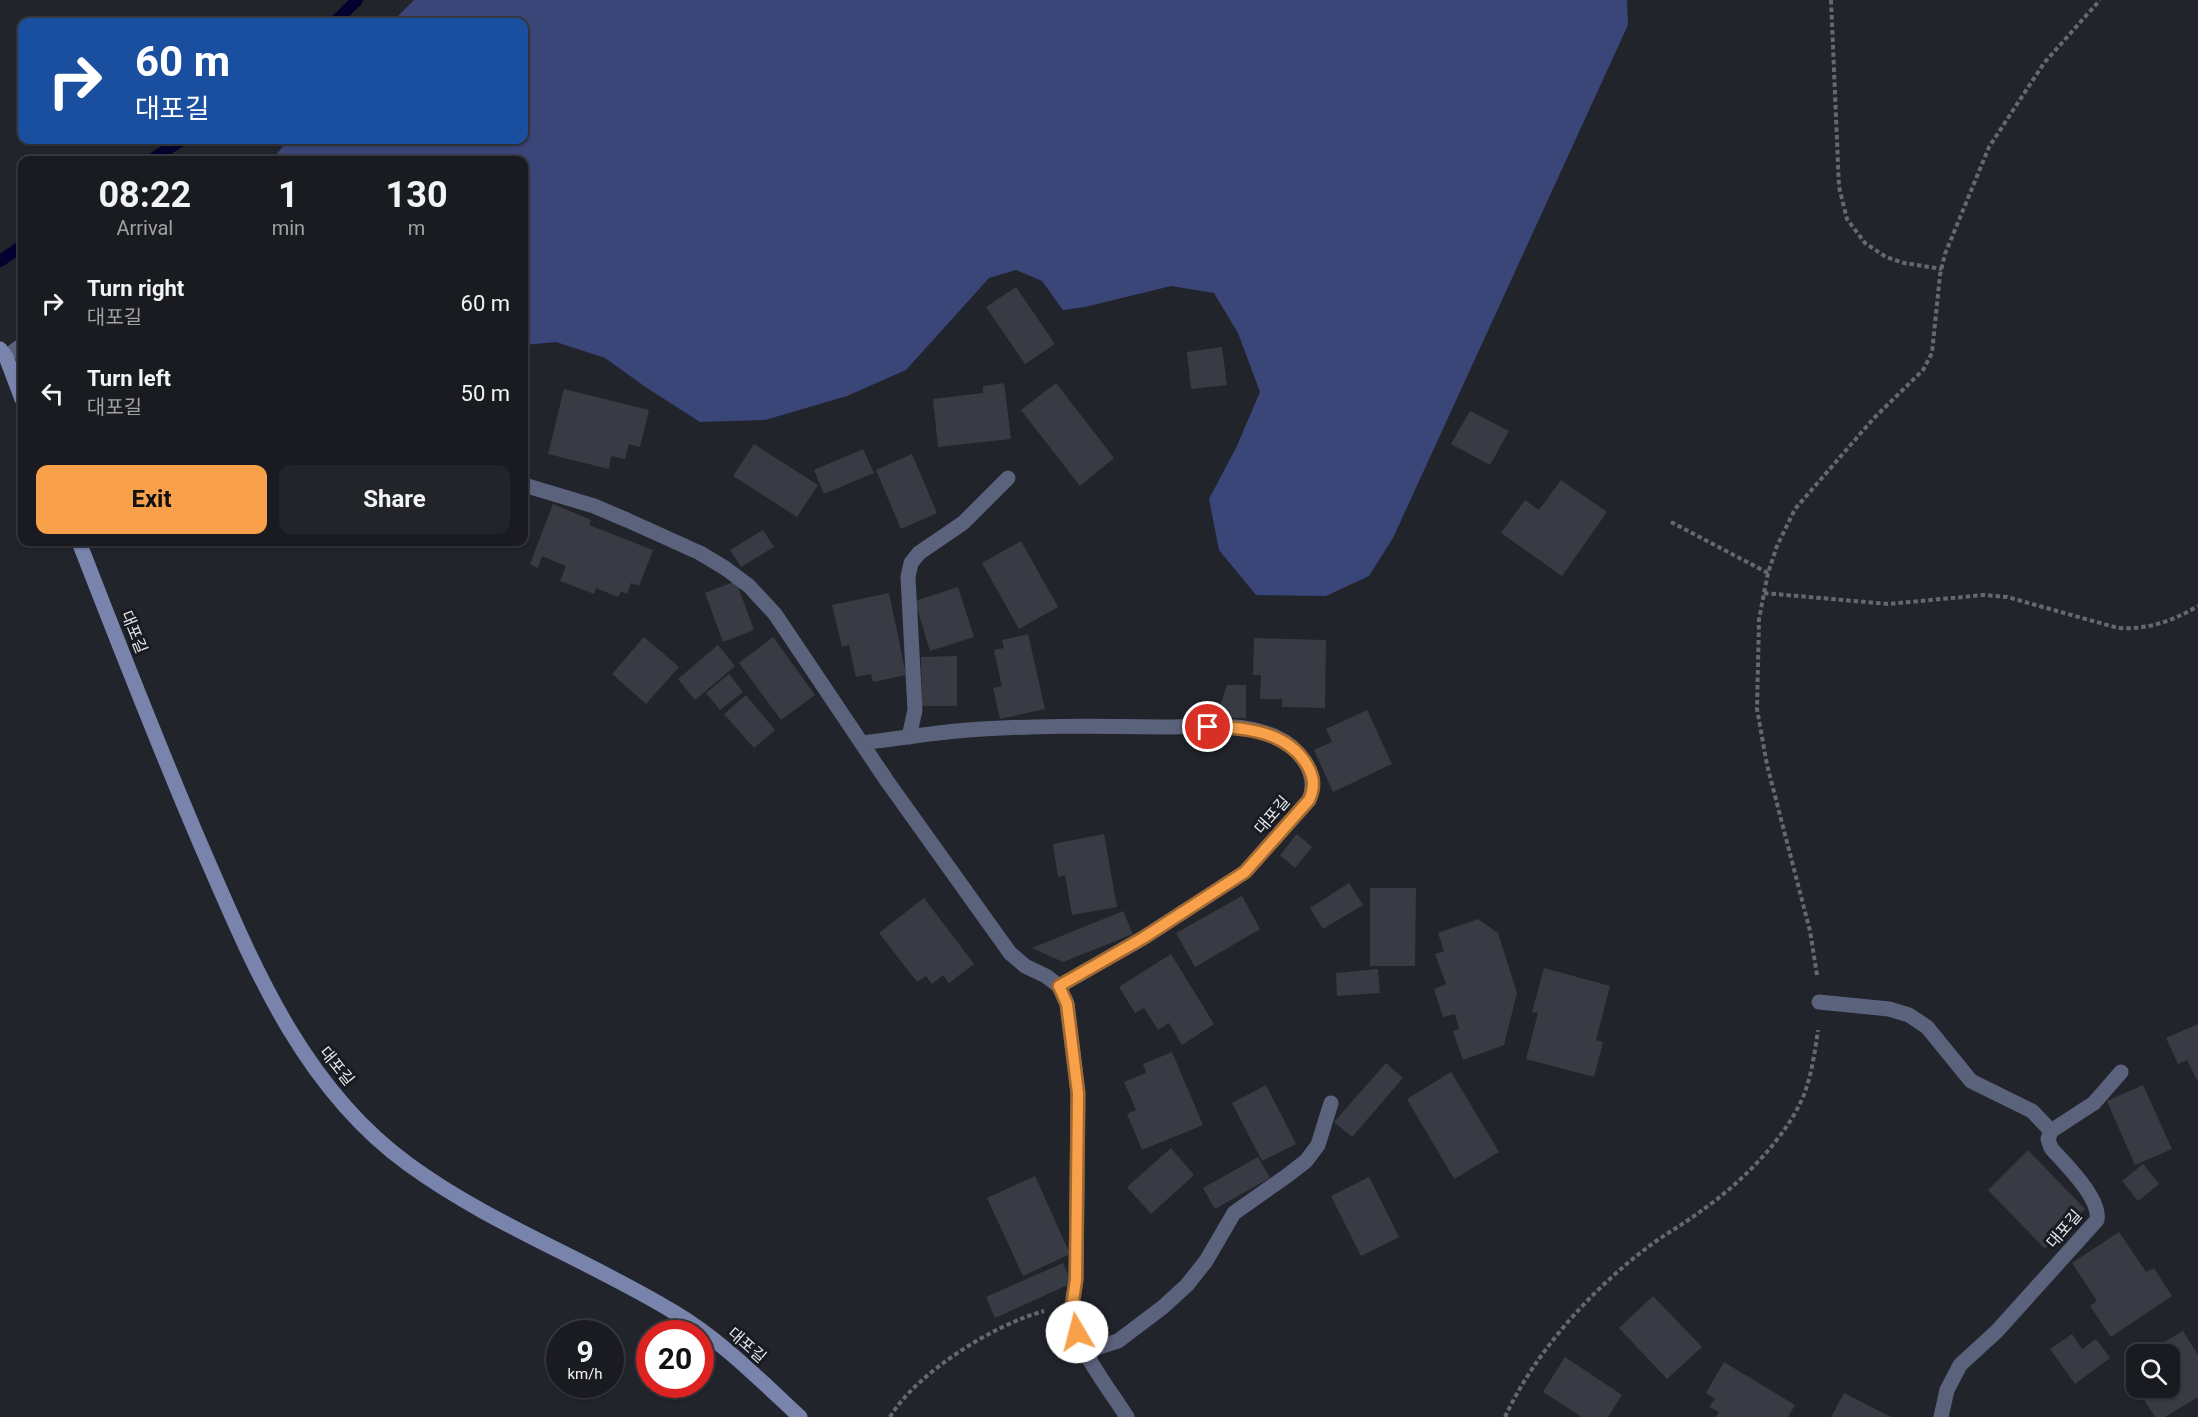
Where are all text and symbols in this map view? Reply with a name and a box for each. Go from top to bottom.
text: 60 m [135,37,230,86]
icon: right [36,42,114,120]
text: 대포길 [135,93,210,125]
text: 08:22 [98,174,191,216]
text: 1 [278,174,299,216]
text: 130 [386,174,448,216]
text: Arrival [116,216,173,240]
text: min [272,216,305,240]
text: m [408,216,425,240]
text: Turn right [87,276,184,301]
icon: right [36,287,69,320]
text: 60 m [461,291,510,316]
text: 대포길 [87,305,142,329]
text: Turn left [87,366,171,391]
icon: left [36,377,69,410]
text: 50 m [461,381,510,406]
text: 대포길 [87,395,142,419]
button: Exit [36,465,267,534]
button: Share [279,465,510,534]
street label: 대포길 [117,608,151,656]
pin [1182,701,1233,752]
icon: arrive [1191,710,1224,743]
street label: 대포길 [1250,792,1294,838]
street label: 대포길 [316,1043,358,1089]
street label: 대포길 [2042,1206,2086,1252]
position arrow [1045,1300,1109,1364]
speed limit sign: 20 [636,1320,714,1398]
street label: 대포길 [724,1323,770,1367]
text: 9 [576,1334,594,1369]
map controls [2126,1344,2180,1398]
button: search [2126,1344,2180,1398]
text: km/h [567,1365,603,1383]

